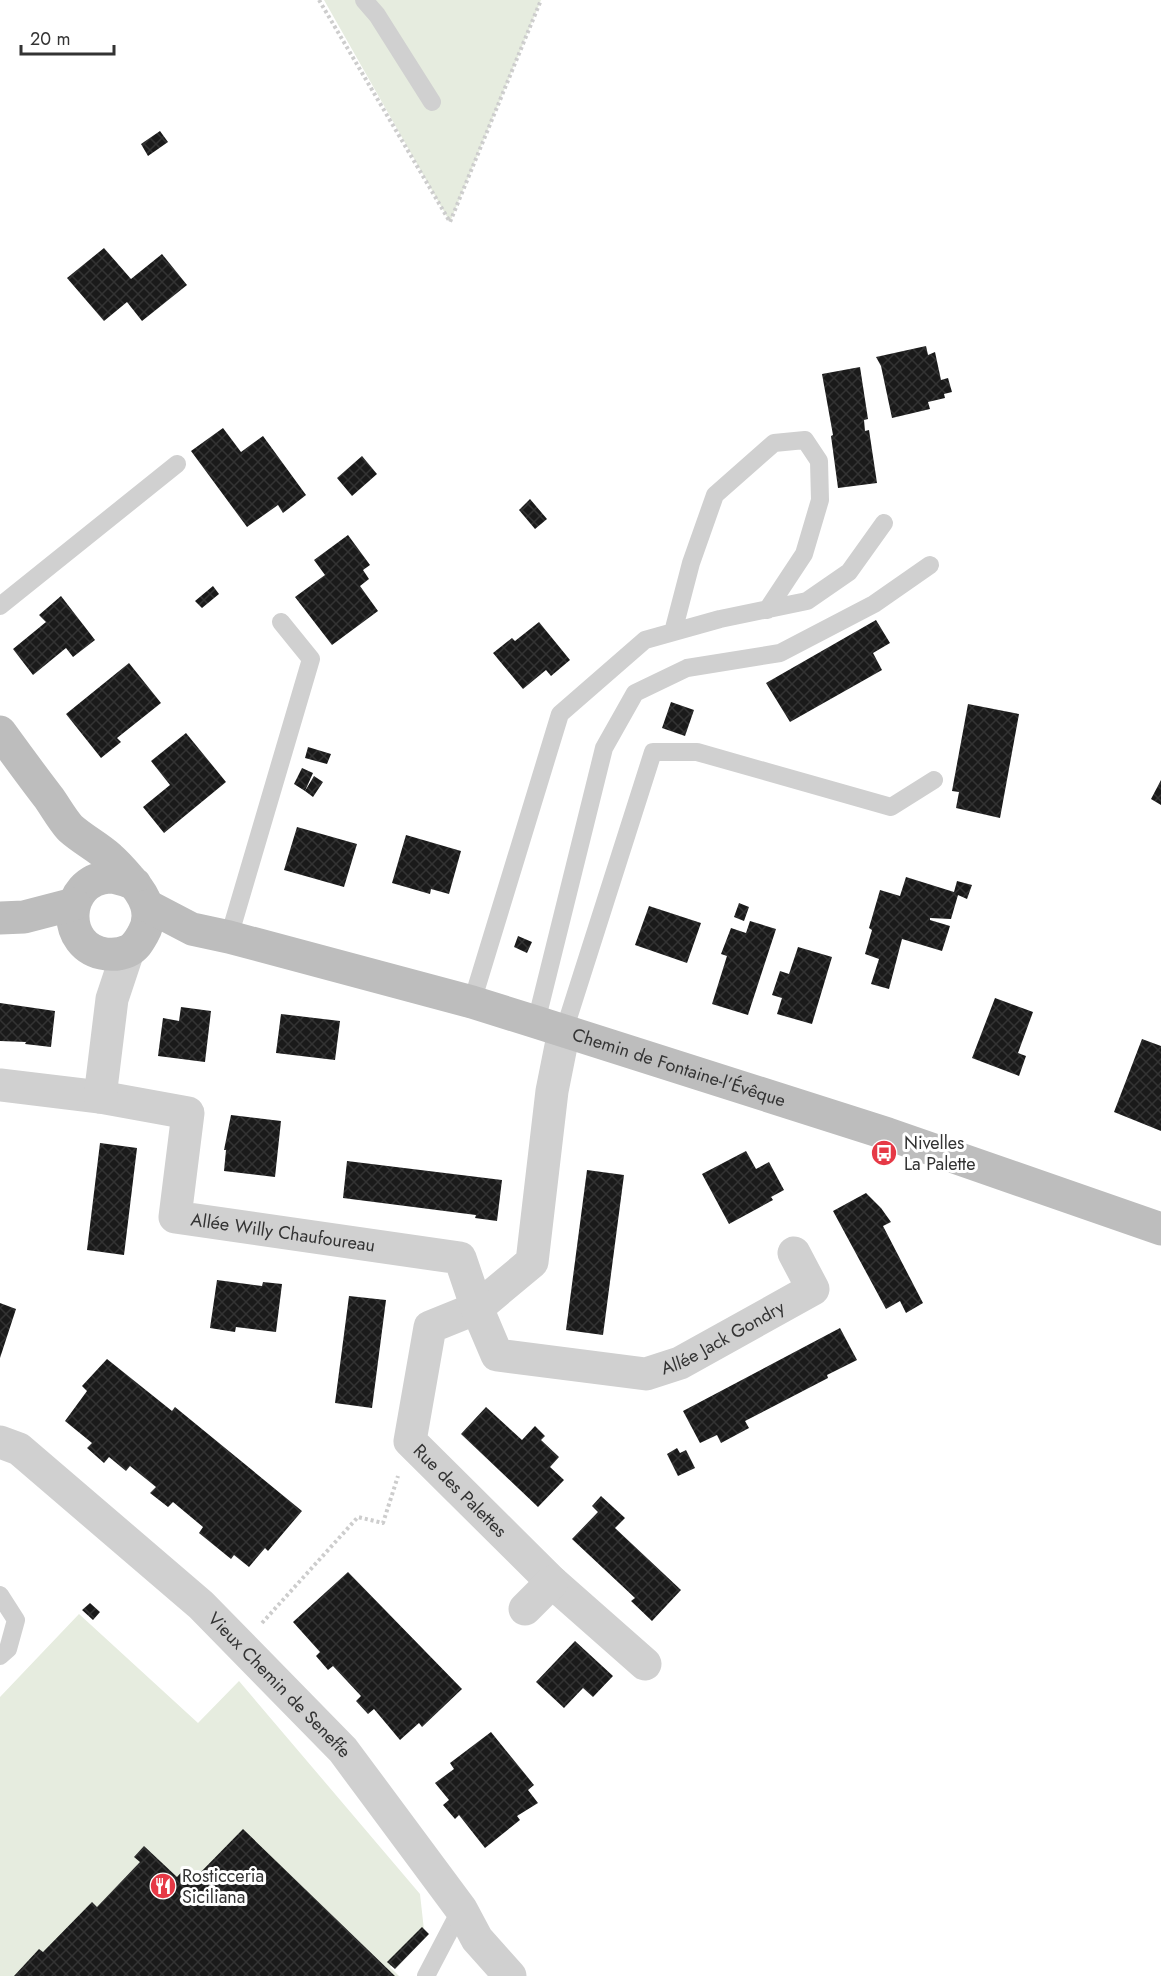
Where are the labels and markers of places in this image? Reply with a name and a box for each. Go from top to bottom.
place label: Nivelles La Palette [904,1130,975,1177]
bus stop icon: Nivelles La Palette [869,1138,899,1168]
place label: Rosticceria Siciliana [182,1863,264,1910]
restaurant icon: Rosticceria Siciliana [148,1871,178,1901]

